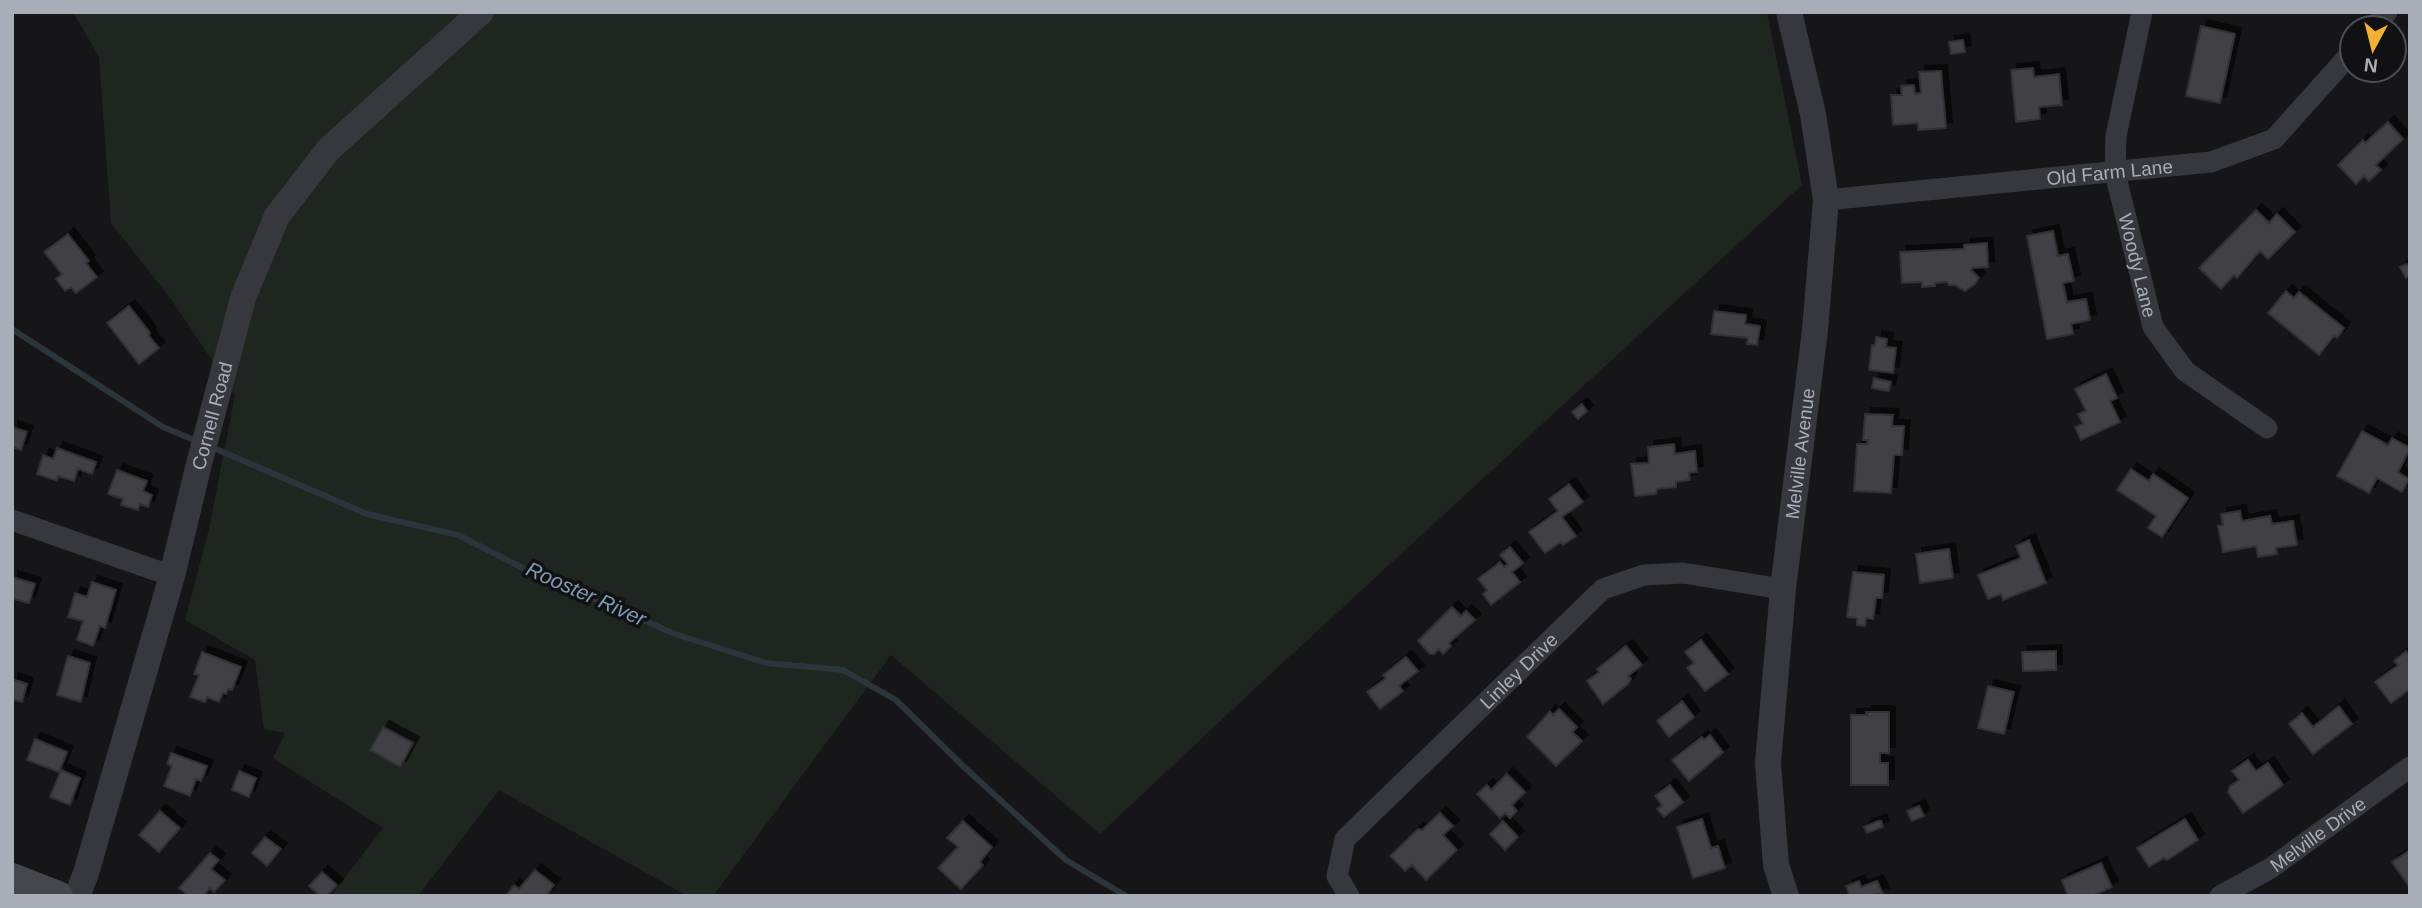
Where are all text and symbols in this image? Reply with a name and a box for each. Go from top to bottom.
north arrow [2338,14,2408,84]
text: N [2363,54,2379,77]
street label: Old Farm Lane [2046,156,2174,189]
street label: Woody Lane [2114,211,2160,320]
street label: Cornell Road [188,360,237,472]
street label: Melville Avenue [1782,387,1819,520]
water label: Rooster River [523,557,650,631]
street label: Linley Drive [1476,629,1562,713]
street label: Melville Drive [2266,793,2370,876]

